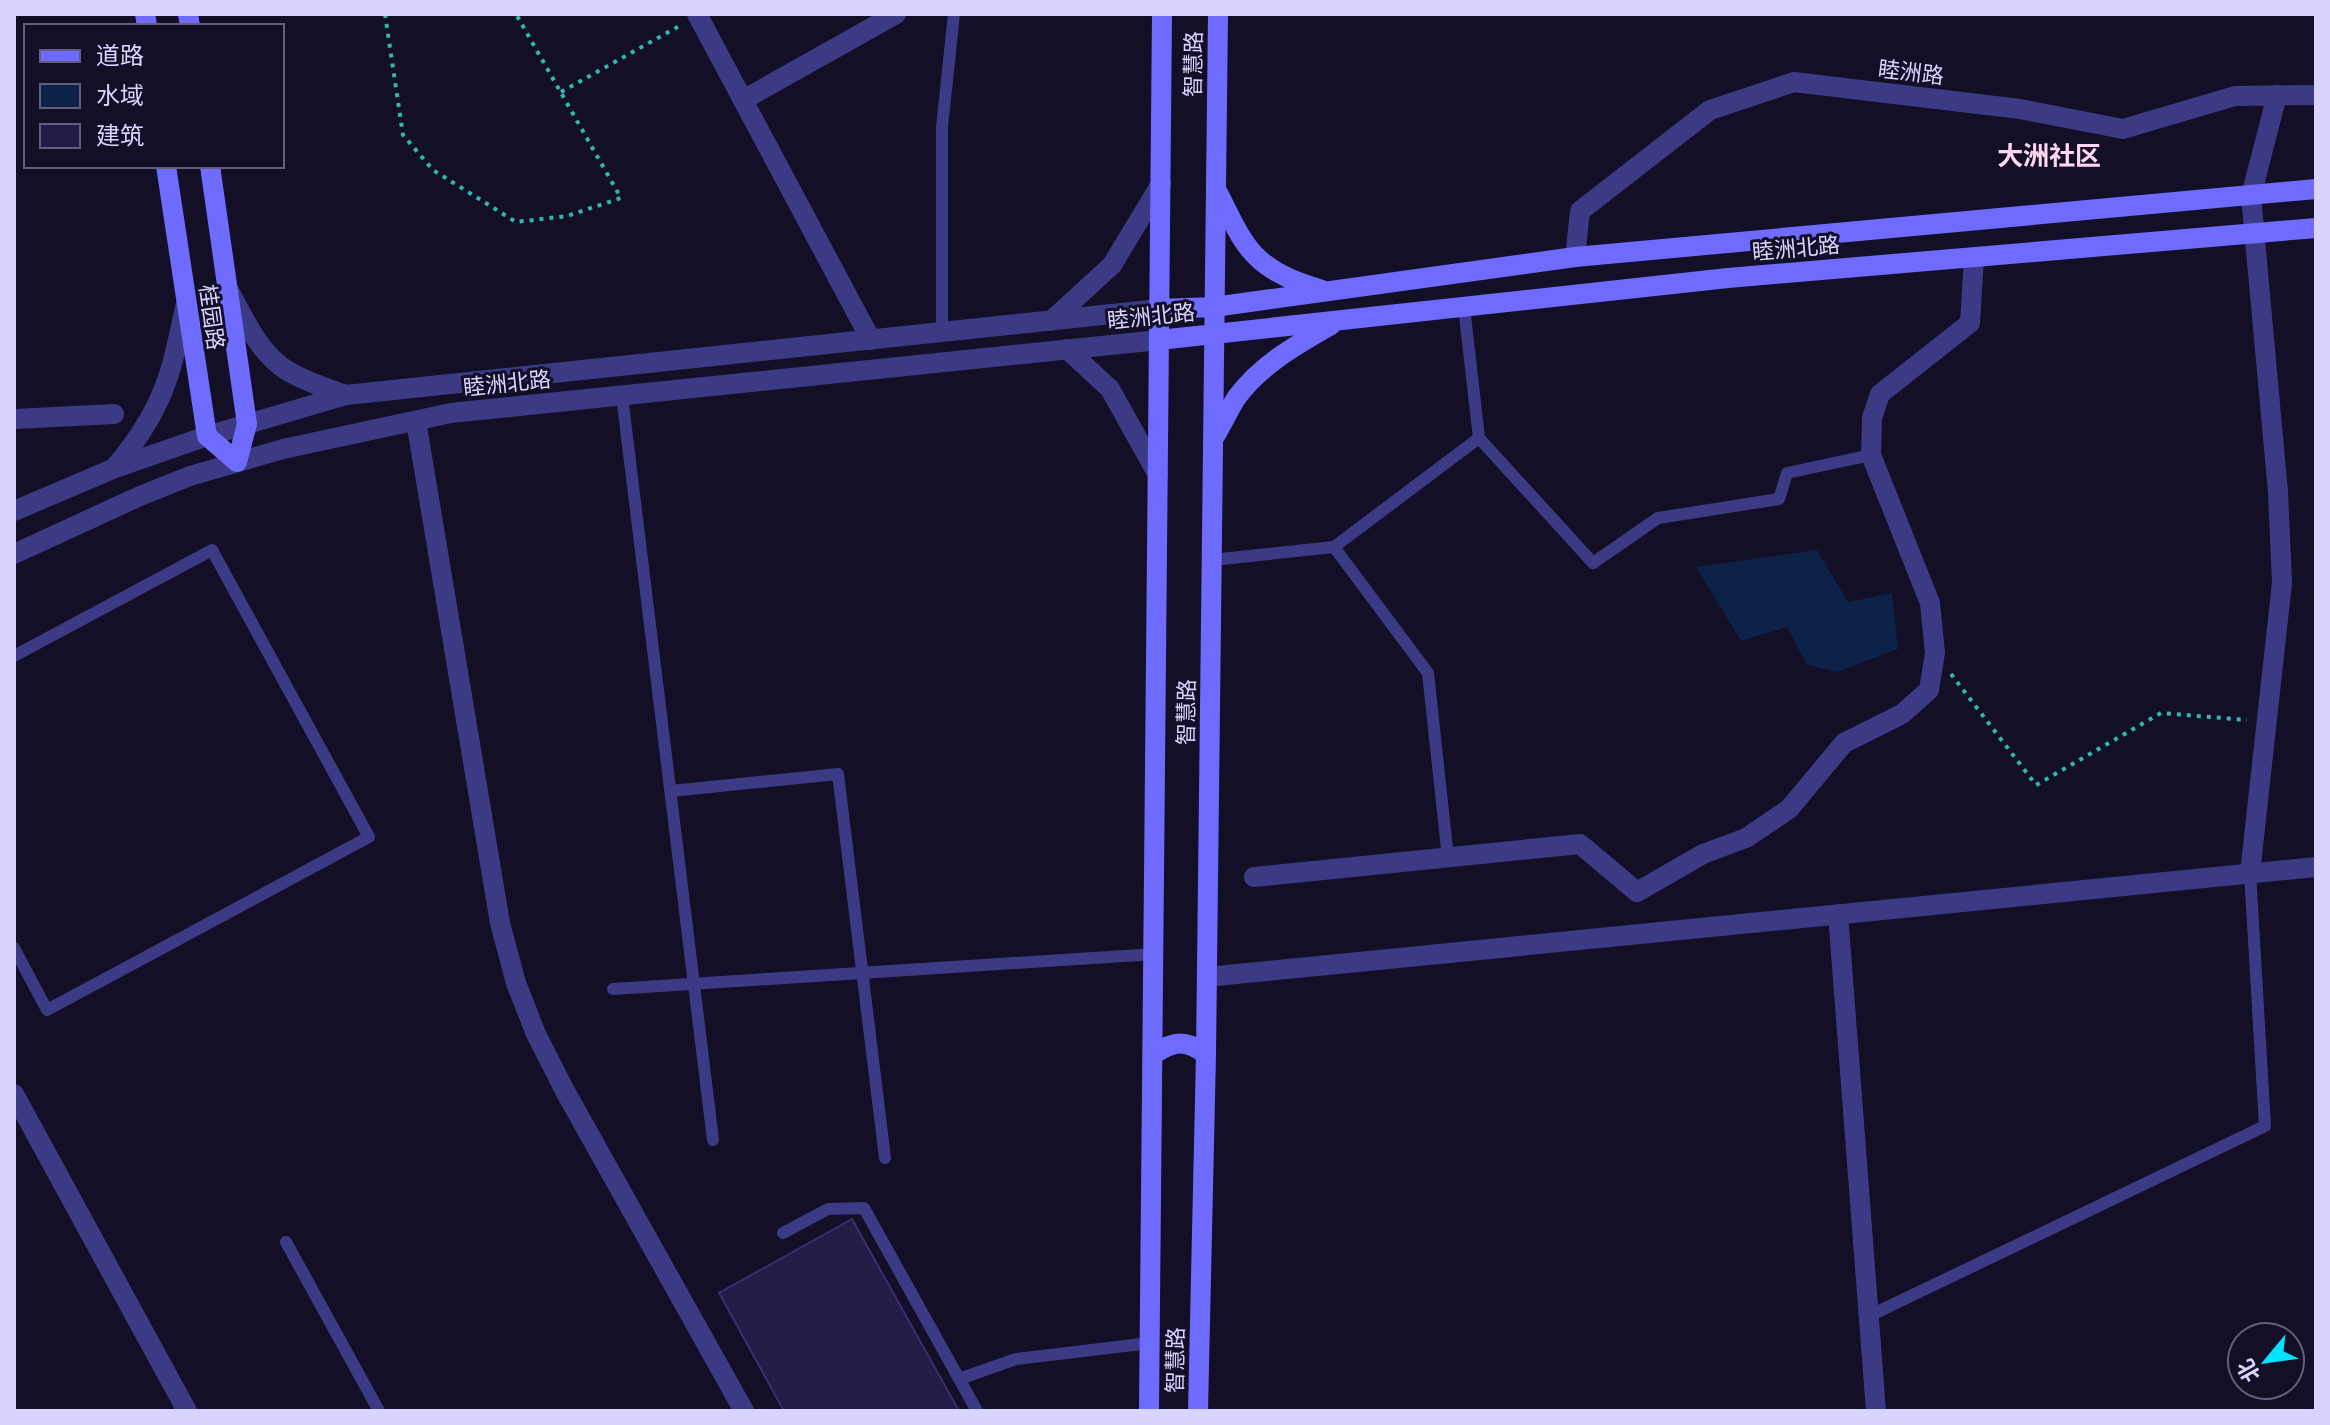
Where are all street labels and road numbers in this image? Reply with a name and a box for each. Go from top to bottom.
street label: 智慧路 [1180,31,1208,97]
street label: 睦洲路 [1877,56,1945,90]
street label: 睦洲北路 [1751,232,1841,266]
street label: 桂园路 [194,283,228,352]
street label: 睦洲北路 [1106,299,1196,335]
street label: 睦洲北路 [462,366,552,402]
street label: 智慧路 [1173,679,1201,745]
street label: 智慧路 [1162,1327,1190,1393]

